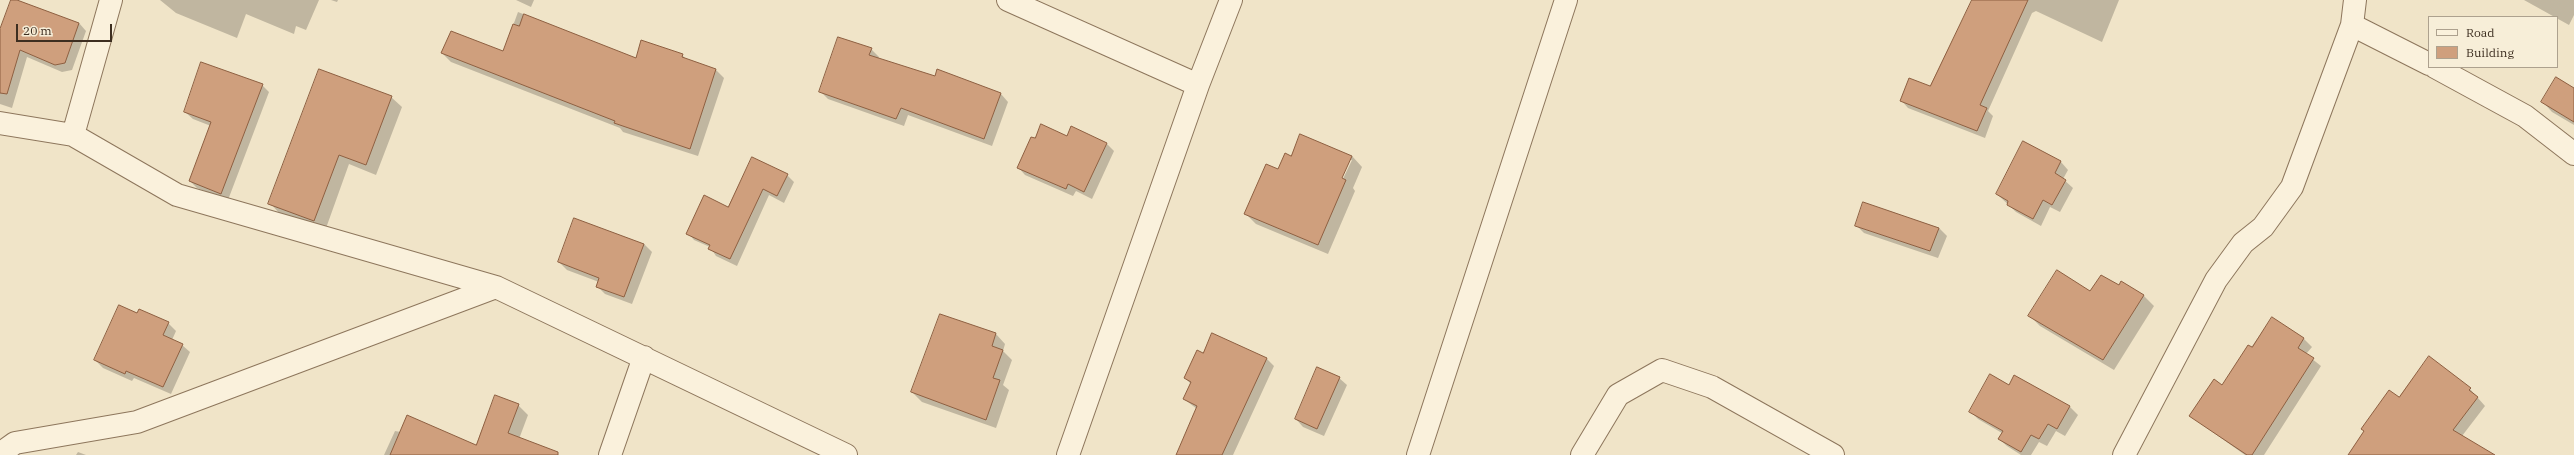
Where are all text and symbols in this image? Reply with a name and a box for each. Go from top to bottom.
scale bar [18,16,114,42]
legend [2428,16,2558,68]
text: 20 m [23,23,52,38]
text: Road [2466,25,2495,40]
text: Building [2466,45,2514,60]

